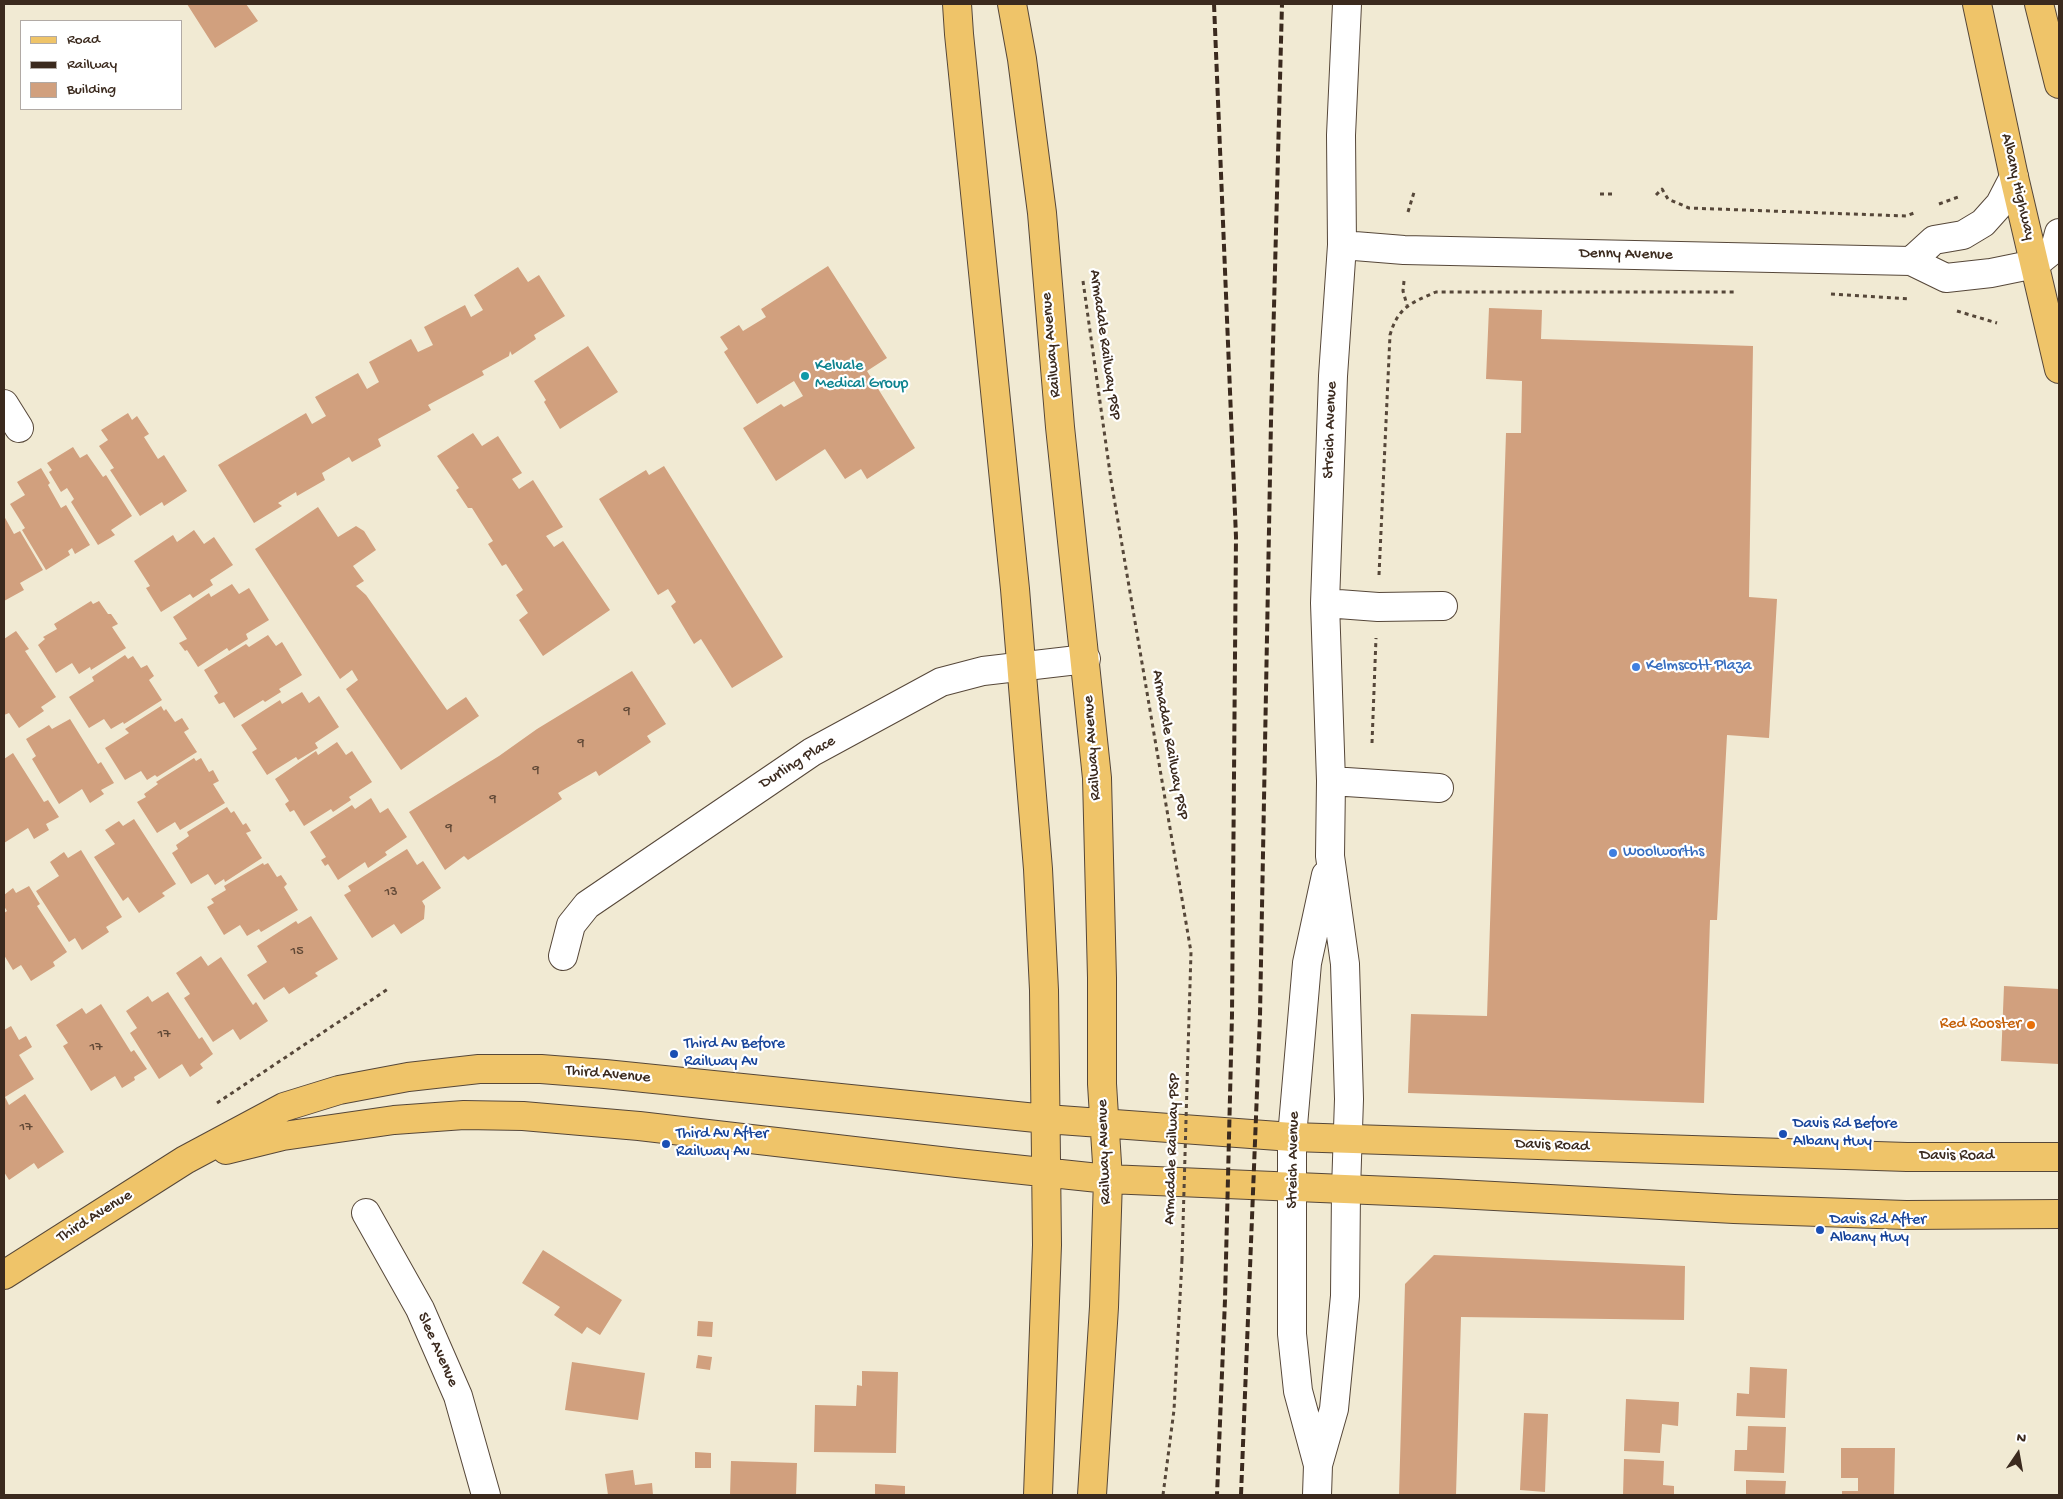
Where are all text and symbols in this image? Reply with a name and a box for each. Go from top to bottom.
legend [20,20,182,110]
text: Road [67,31,100,49]
text: Railway [67,56,117,74]
text: Building [67,81,116,99]
street label: Albany Highway [1995,132,2039,242]
street label: Denny Avenue [1579,245,1673,265]
street label: Armadale Railway PSP [1084,269,1124,421]
street label: Railway Avenue [1038,292,1066,398]
place label: Kelvale Medical Group [815,357,908,395]
marker: Kelvale Medical Group [799,370,811,382]
street label: Streich Avenue [1320,381,1342,479]
place label: Kelmscott Plaza [1646,657,1752,677]
marker: Kelmscott Plaza [1630,661,1642,673]
street label: Armadale Railway PSP [1146,669,1192,821]
street label: Railway Avenue [1080,695,1106,801]
house number: 9 [623,704,631,720]
street label: Durling Place [756,732,840,794]
house number: 9 [577,736,585,752]
house number: 9 [532,763,540,779]
house number: 9 [489,792,497,808]
house number: 9 [445,821,453,837]
place label: Woolworths [1623,843,1704,863]
marker: Woolworths [1607,847,1619,859]
house number: 13 [385,885,397,901]
house number: 15 [290,944,304,960]
place label: Red Rooster [1940,1015,2021,1035]
marker: Red Rooster [2025,1019,2037,1031]
house number: 17 [158,1027,170,1043]
place label: Third Av Before Railway Av [684,1035,785,1073]
house number: 17 [90,1040,102,1056]
marker: Third Av Before Railway Av [668,1048,680,1060]
street label: Third Avenue [565,1062,651,1088]
street label: Armadale Railway PSP [1161,1073,1185,1225]
street label: Railway Avenue [1094,1099,1116,1205]
street label: Streich Avenue [1284,1111,1304,1209]
place label: Davis Rd Before Albany Hwy [1793,1115,1898,1153]
house number: 17 [20,1120,32,1136]
place label: Third Av After Railway Av [676,1125,768,1163]
marker: Davis Rd Before Albany Hwy [1777,1128,1789,1140]
street label: Davis Road [1514,1135,1590,1157]
marker: Third Av After Railway Av [660,1138,672,1150]
street label: Davis Road [1920,1147,1994,1167]
street label: Third Avenue [54,1186,136,1248]
place label: Davis Rd After Albany Hwy [1830,1211,1926,1249]
marker: Davis Rd After Albany Hwy [1814,1224,1826,1236]
street label: Slee Avenue [412,1310,462,1390]
north arrow [1993,1429,2043,1479]
text: N [2015,1430,2027,1448]

